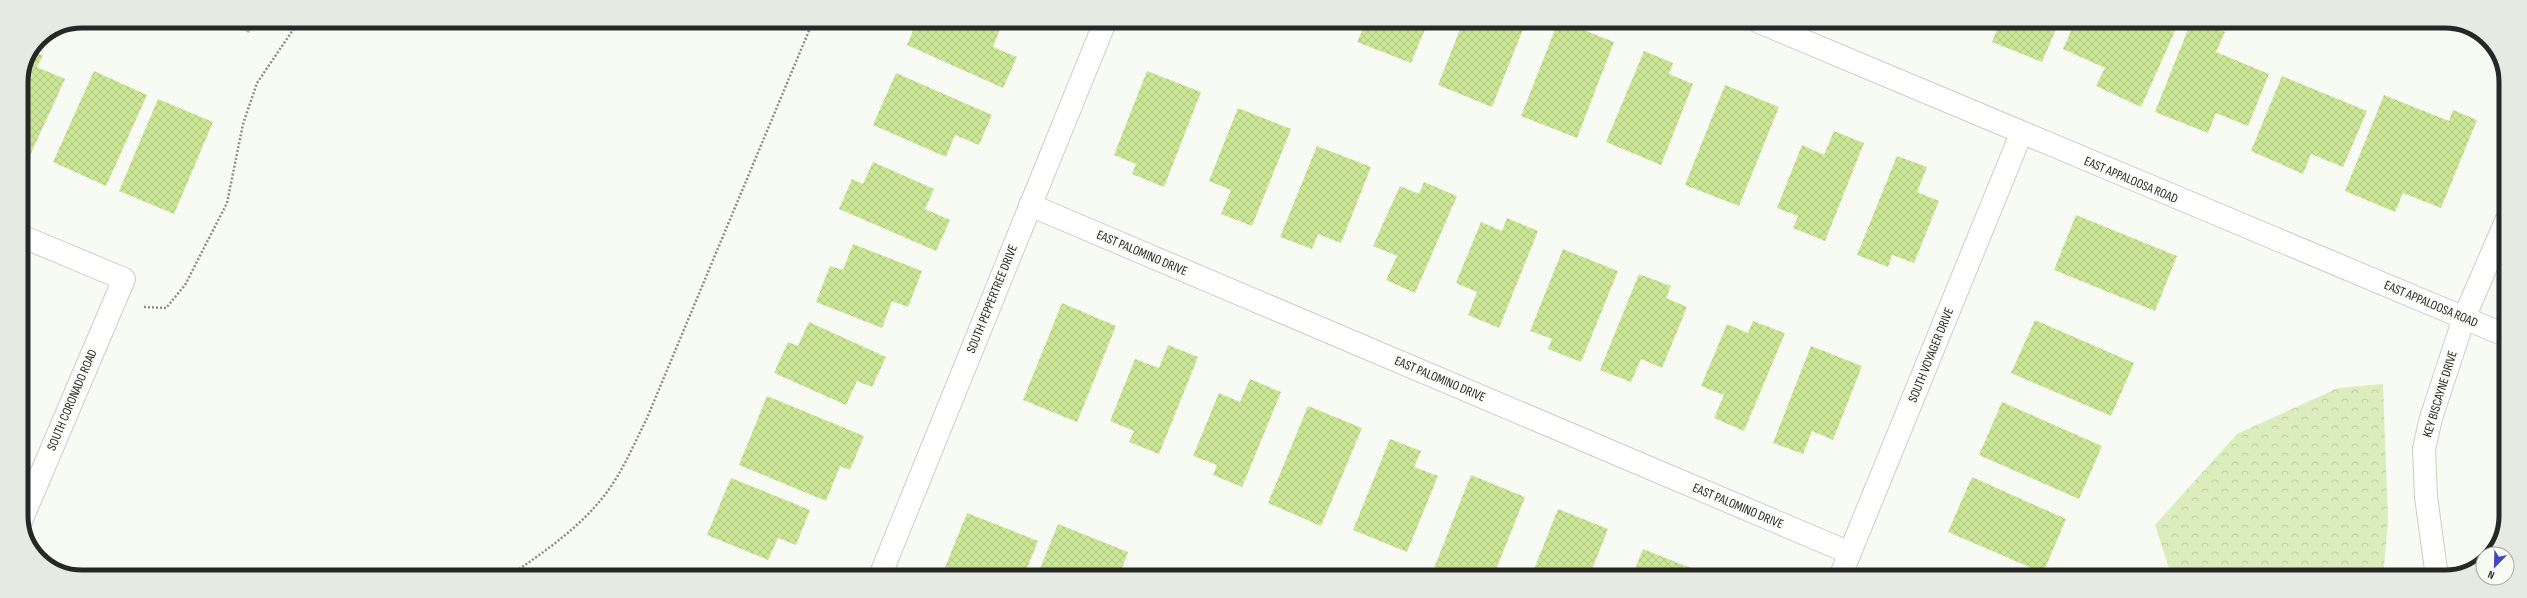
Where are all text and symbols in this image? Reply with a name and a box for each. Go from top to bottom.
street label: EAST APPALOOSA ROAD [2082,153,2180,207]
street label: EAST PALOMINO DRIVE [1094,227,1190,279]
street label: SOUTH PEPPERTREE DRIVE [963,242,1021,356]
street label: EAST APPALOOSA ROAD [2382,277,2480,331]
street label: SOUTH VOYAGER DRIVE [1905,305,1957,405]
street label: SOUTH CORONADO ROAD [43,347,101,453]
street label: KEY BISCAYNE DRIVE [2419,349,2461,439]
street label: EAST PALOMINO DRIVE [1392,353,1488,405]
street label: EAST PALOMINO DRIVE [1690,480,1786,532]
north arrow [2475,546,2515,586]
text: N [2486,568,2497,582]

